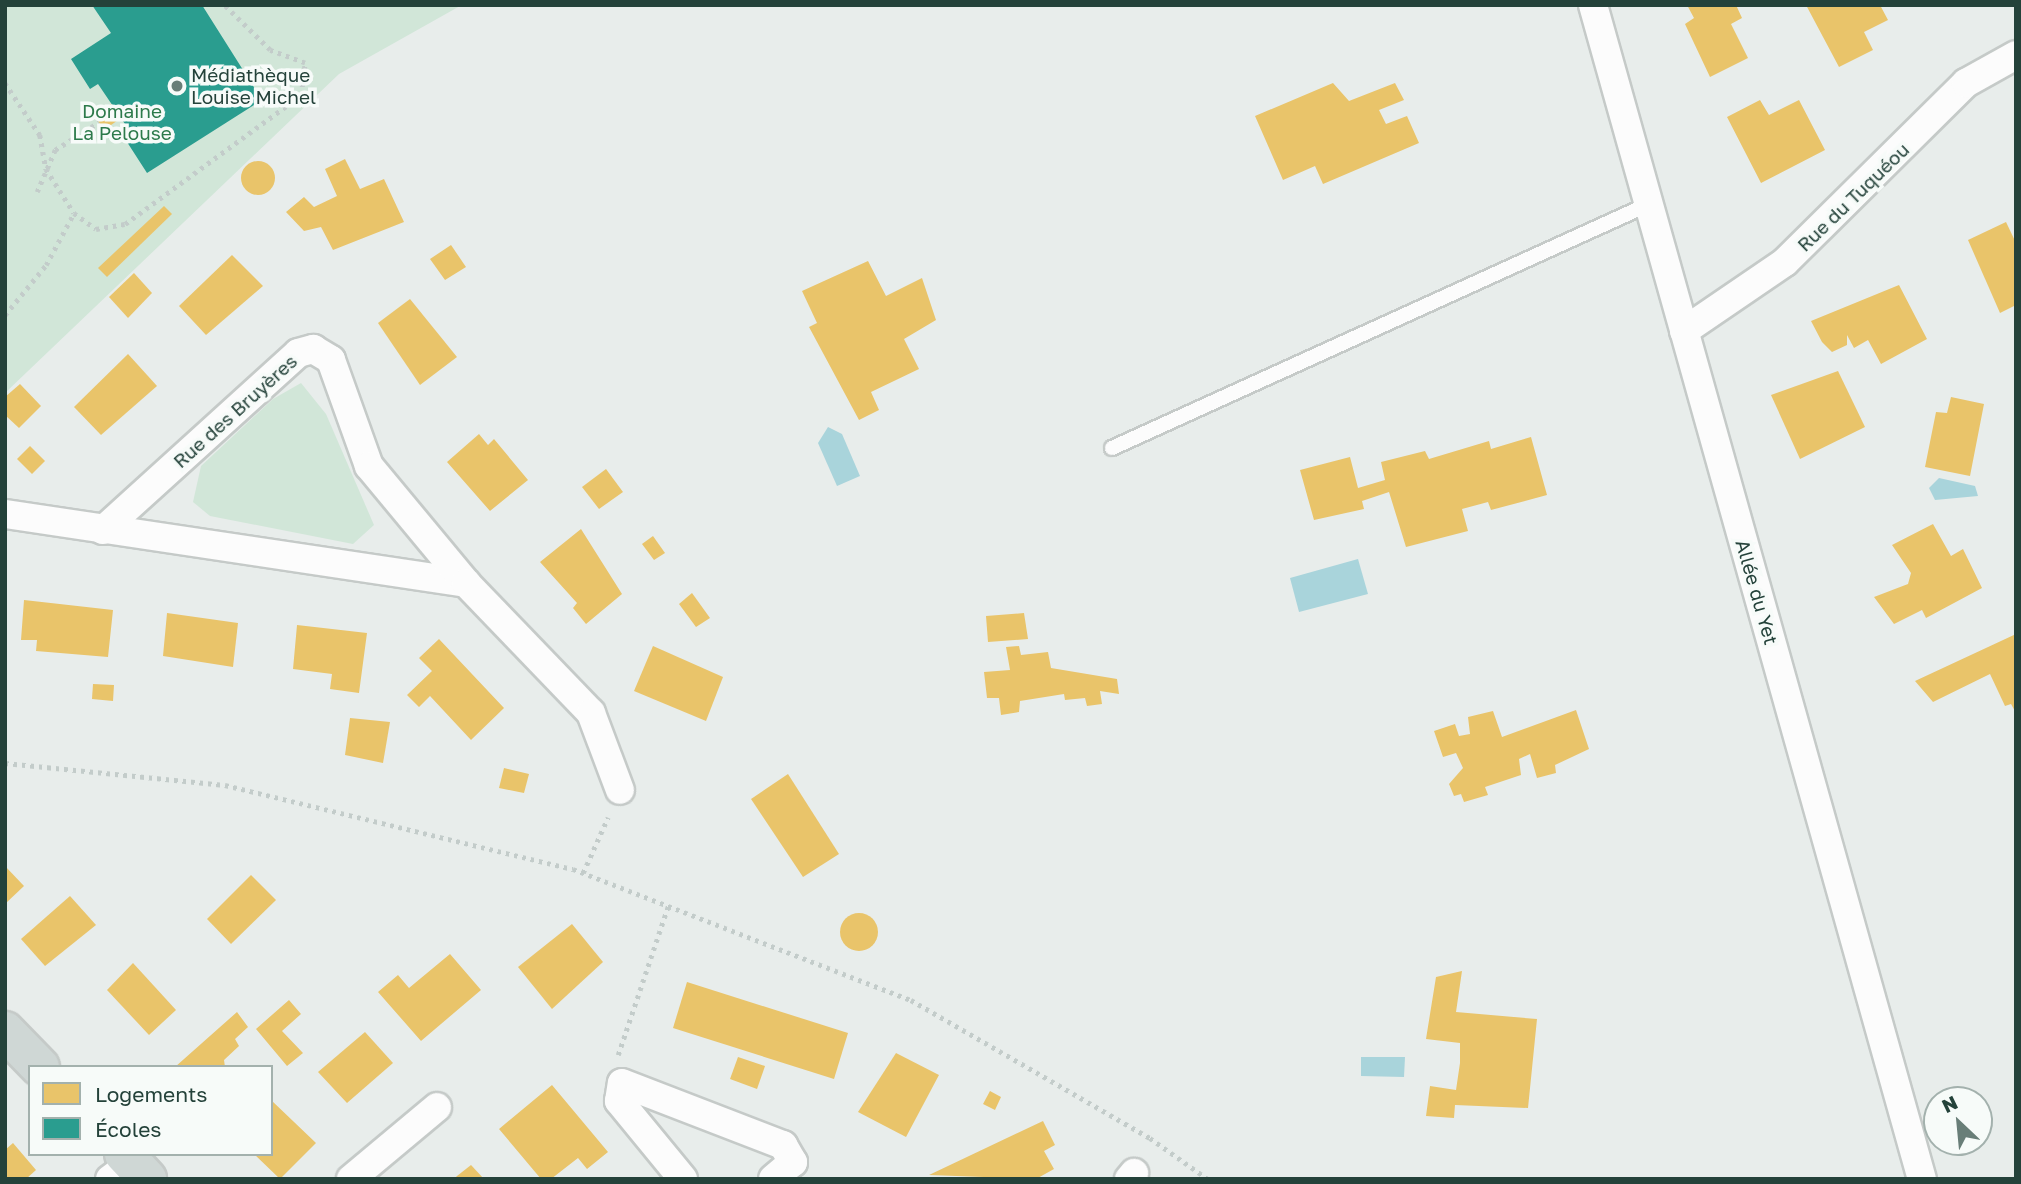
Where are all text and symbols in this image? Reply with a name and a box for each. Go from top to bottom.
place label: Médiathèque Louise Michel [191,64,316,108]
marker: Médiathèque Louise Michel [169,78,185,94]
park label: Domaine La Pelouse [72,100,172,144]
street label: Rue du Tuquéou [1792,138,1914,256]
street label: Rue des Bruyères [168,349,302,473]
street label: Allée du Yet [1731,537,1783,647]
legend [28,1065,273,1156]
text: Logements [95,1081,207,1107]
north arrow [1923,1086,1993,1156]
text: N [1938,1090,1961,1117]
text: Écoles [95,1116,161,1142]

